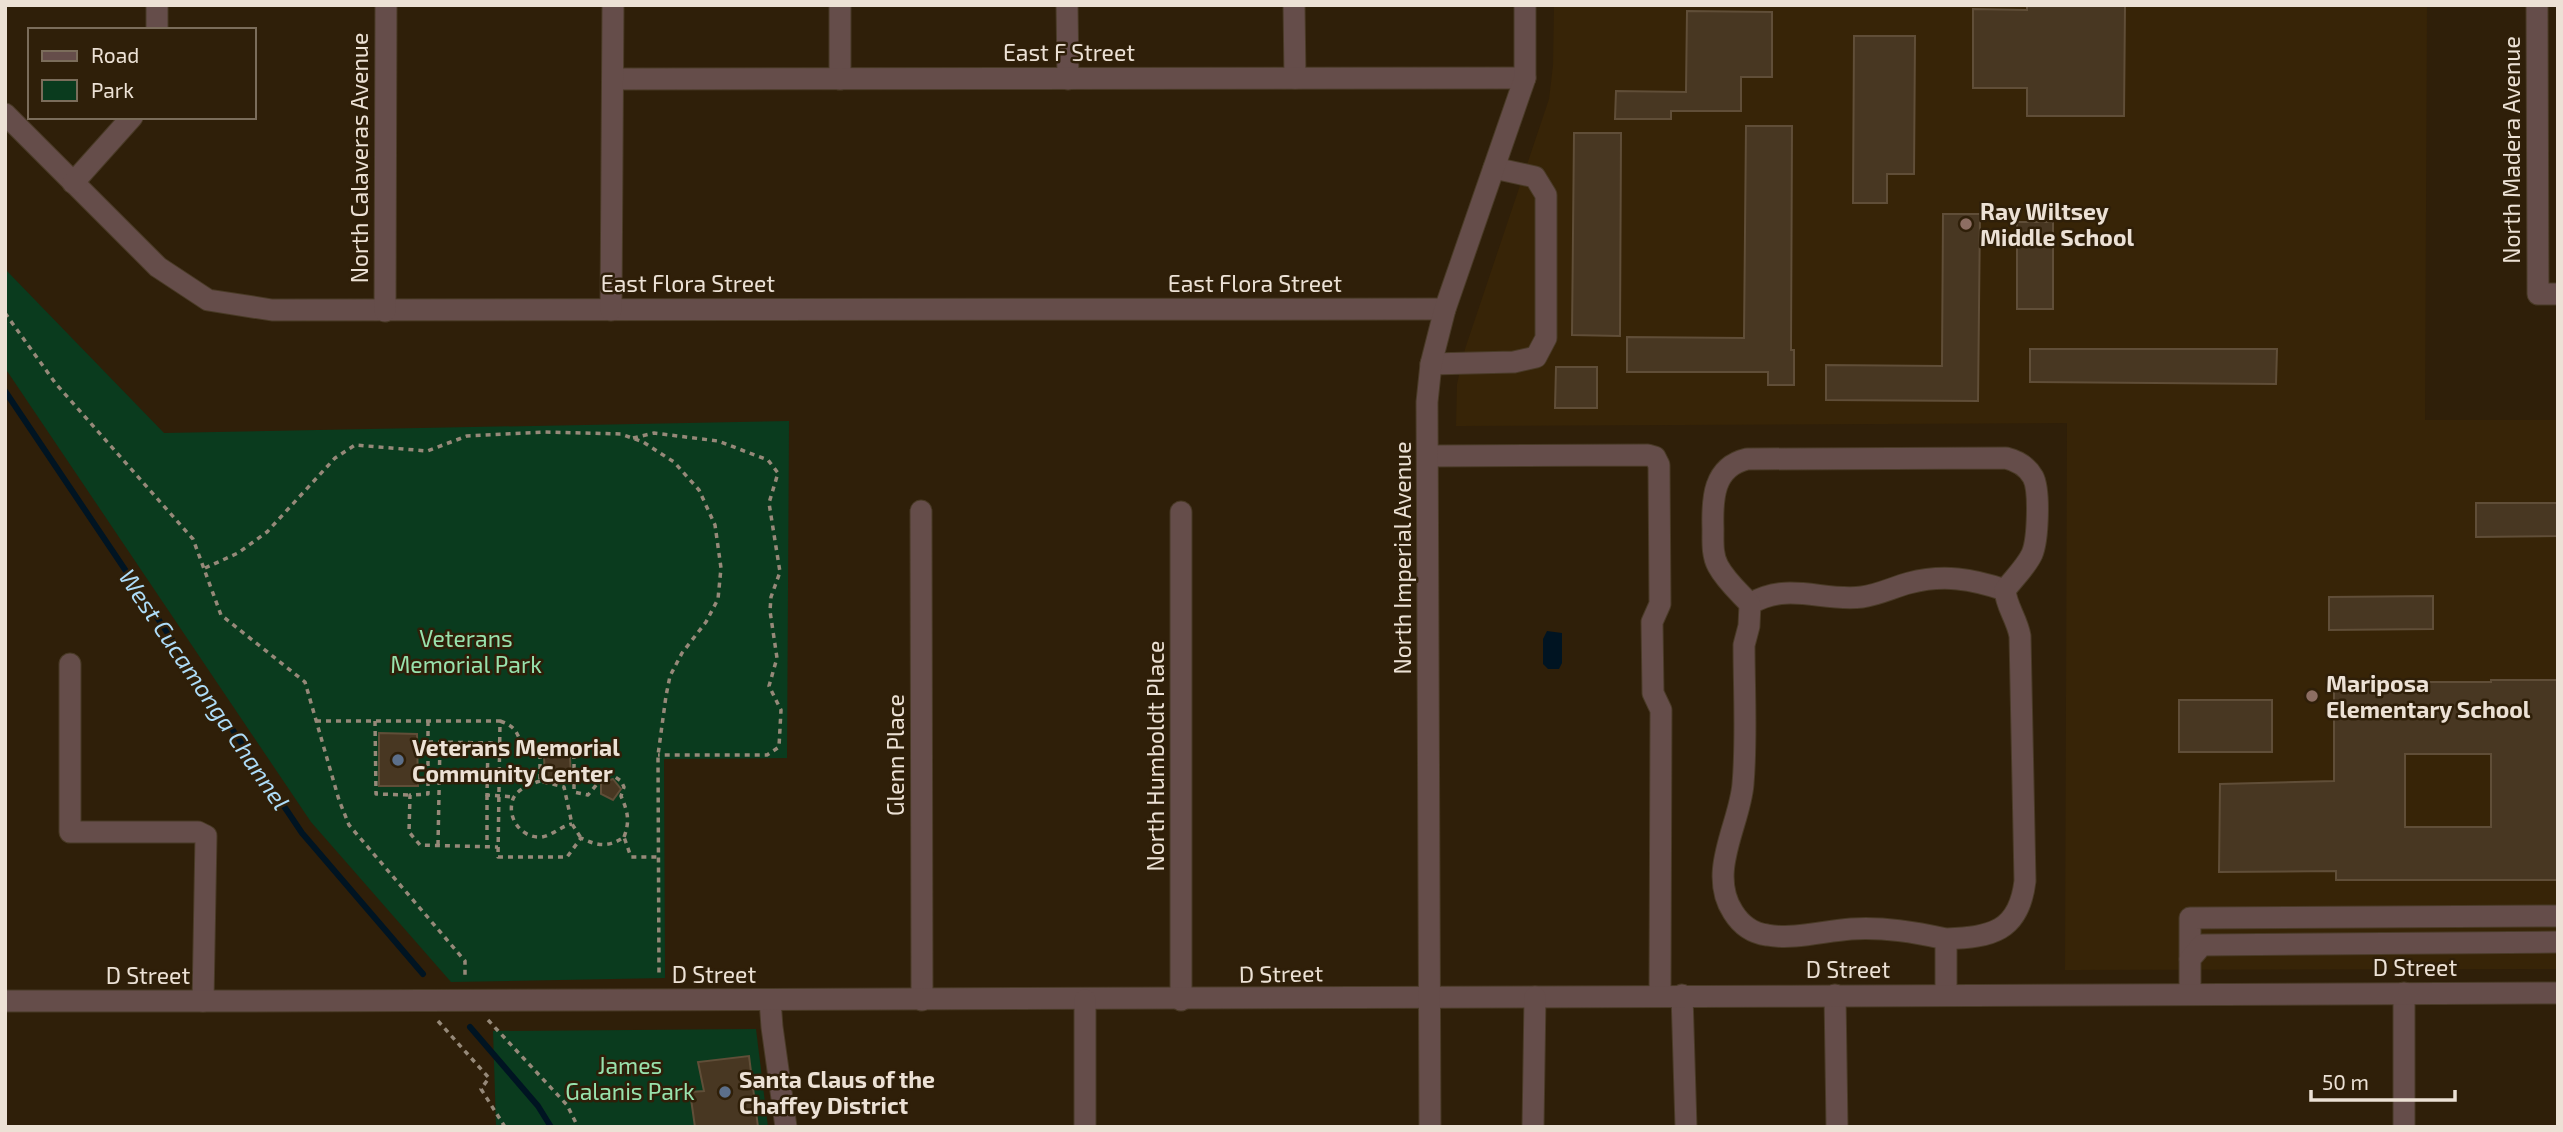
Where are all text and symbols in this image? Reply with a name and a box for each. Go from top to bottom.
legend [28,28,256,119]
street label: North Calaveras Avenue [345,33,373,283]
street label: North Madera Avenue [2497,36,2525,264]
street label: East F Street [1003,38,1135,66]
text: Road [91,42,139,67]
text: Park [91,77,134,102]
place label: Ray Wiltsey Middle School [1980,197,2134,251]
marker: Ray Wiltsey Middle School [1958,216,1974,232]
street label: East Flora Street [601,269,775,297]
street label: East Flora Street [1168,269,1342,297]
street label: North Imperial Avenue [1388,441,1416,675]
water label: West Cucamonga Channel [114,563,296,815]
park label: Veterans Memorial Park [390,624,542,678]
street label: North Humboldt Place [1141,641,1169,871]
place label: Mariposa Elementary School [2326,669,2531,723]
marker: Mariposa Elementary School [2304,688,2320,704]
street label: Glenn Place [881,694,909,816]
place label: Veterans Memorial Community Center [412,733,620,787]
marker: Veterans Memorial Community Center [390,752,406,768]
street label: D Street [2373,953,2457,981]
street label: D Street [1806,955,1890,983]
street label: D Street [1239,958,1324,988]
street label: D Street [672,960,756,988]
street label: D Street [106,961,190,989]
park label: James Galanis Park [565,1051,695,1105]
scale bar [2311,1058,2454,1102]
place label: Santa Claus of the Chaffey District [739,1065,935,1119]
text: 50 m [2322,1069,2369,1094]
marker: Santa Claus of the Chaffey District [717,1084,733,1100]

